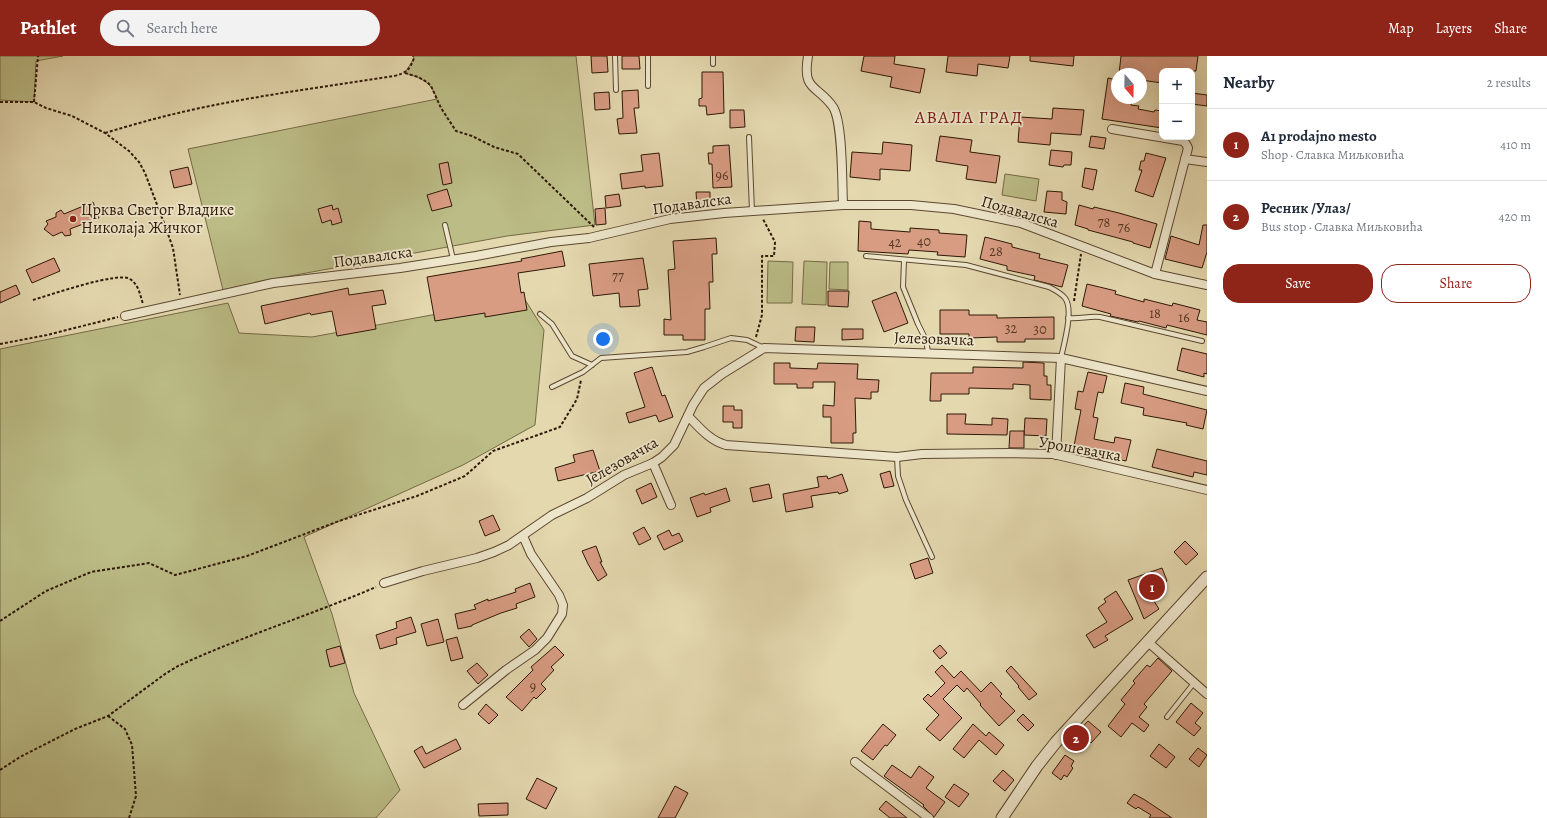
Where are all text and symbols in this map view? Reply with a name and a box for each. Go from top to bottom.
search box [100,10,380,46]
text: Pathlet [20,15,76,41]
icon: search [114,17,136,39]
text: Search here [146,18,218,38]
text: Map [1388,19,1414,38]
text: Layers [1436,19,1472,38]
text: Share [1494,19,1527,38]
north arrow [1111,68,1147,104]
map controls [1159,68,1195,140]
button: + [1159,68,1195,104]
text: Nearby [1223,71,1274,94]
text: 2 results [1487,74,1531,91]
button: − [1159,104,1195,140]
district label: АВАЛА ГРАД [914,105,1023,129]
text: A1 prodajno mesto [1261,126,1377,146]
text: 1 [1234,136,1238,153]
text: 410 m [1500,136,1531,153]
text: Shop · Славка Миљковића [1261,146,1404,163]
house number: 96 [716,166,728,185]
street label: Подавалска [651,187,734,220]
street label: Подавалска [979,190,1062,234]
text: Ресник /Улаз/ [1261,198,1351,218]
place label: Црква Светог Владике Николаја Жичког [81,199,234,239]
text: 2 [1233,208,1239,225]
text: 420 m [1499,208,1531,225]
house number: 78 [1098,213,1111,232]
marker: Црква Светог Владике Николаја Жичког [68,214,78,224]
house number: 76 [1118,218,1130,237]
text: Bus stop · Славка Миљковића [1261,218,1423,235]
house number: 40 [917,232,931,251]
house number: 42 [889,233,902,252]
street label: Подавалска [332,240,415,273]
house number: 28 [989,242,1003,261]
button: Save [1223,264,1373,303]
button: Share [1381,264,1531,303]
house number: 77 [612,267,624,286]
house number: 18 [1149,304,1161,323]
house number: 16 [1178,308,1190,327]
house number: 32 [1005,319,1018,338]
house number: 30 [1033,320,1047,339]
street label: Јелезовачка [894,327,975,351]
your location [593,329,613,349]
street label: Јелезовачка [582,431,663,491]
street label: Урошевачка [1037,431,1124,467]
pin: 1 [1139,572,1165,602]
house number: 9 [530,677,536,696]
pin: 2 [1063,723,1089,753]

